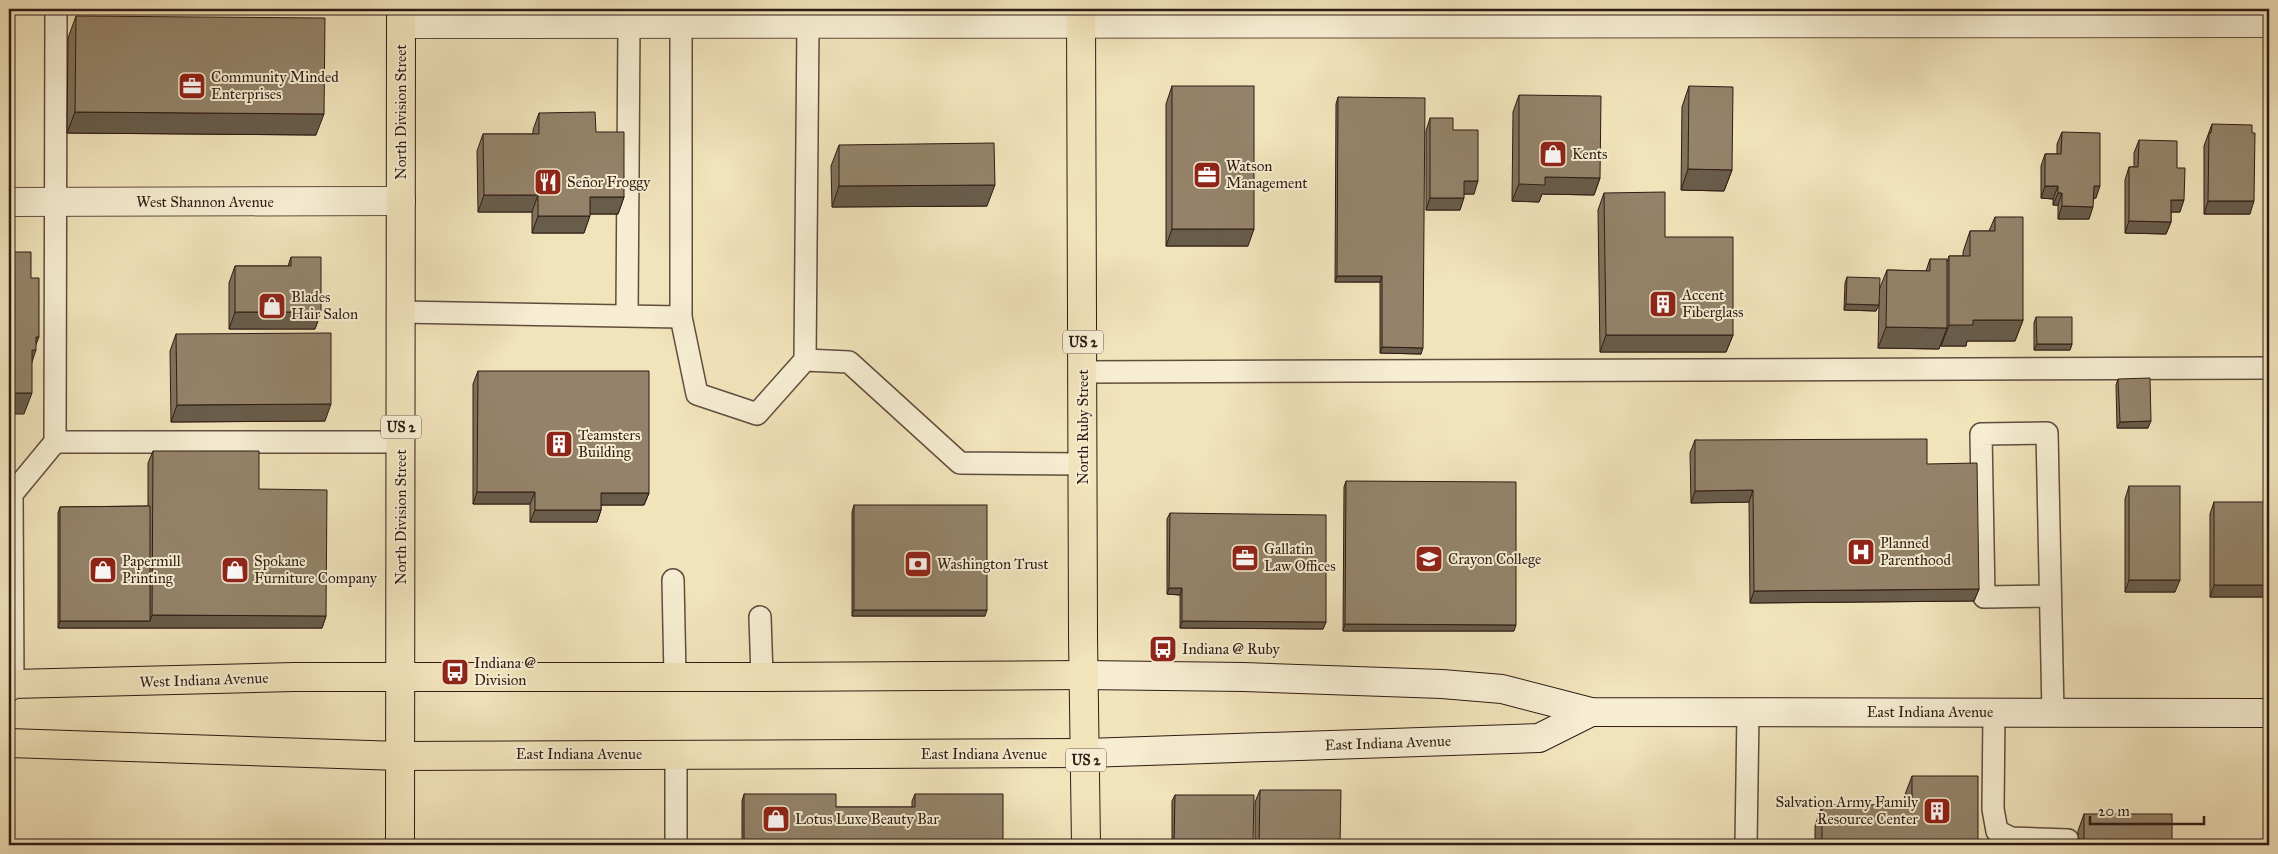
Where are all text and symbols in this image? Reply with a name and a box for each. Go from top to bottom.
street label: North Division Street [392,44,410,180]
place label: Community Minded Enterprises [211,68,339,103]
office icon: Community Minded Enterprises [177,71,207,101]
shop icon: Kents [1538,139,1568,169]
place label: Kents [1572,145,1608,163]
place label: Watson Management [1226,157,1308,192]
office icon: Watson Management [1192,160,1222,190]
restaurant icon: Señor Froggy [533,167,563,197]
place label: Señor Froggy [567,173,651,191]
street label: West Shannon Avenue [136,193,274,211]
place label: Accent Fiberglass [1681,286,1743,321]
place label: Blades Hair Salon [291,288,358,323]
building icon: Accent Fiberglass [1648,289,1678,319]
shop icon: Blades Hair Salon [257,291,287,321]
road number: US 2 [1063,331,1103,354]
street label: North Ruby Street [1074,369,1092,485]
road number: US 2 [381,416,421,438]
place label: Teamsters Building [578,426,640,461]
building icon: Teamsters Building [544,429,574,459]
street label: North Division Street [392,449,410,585]
place label: Planned Parenthood [1880,534,1951,569]
hospital icon: Planned Parenthood [1846,537,1876,567]
place label: Gallatin Law Offices [1264,540,1336,575]
office icon: Gallatin Law Offices [1230,543,1260,573]
school or university icon: Crayon College [1414,544,1444,574]
bank icon: Washington Trust [903,549,933,579]
place label: Crayon College [1448,550,1541,568]
place label: Papermill Printing [122,552,182,587]
place label: Spokane Furniture Company [254,552,378,587]
shop icon: Papermill Printing [88,555,118,585]
shop icon: Spokane Furniture Company [220,555,250,585]
place label: Washington Trust [937,555,1049,573]
bus stop icon: Indiana @ Ruby [1148,634,1178,664]
place label: Indiana @ Ruby [1182,640,1280,658]
place label: Indiana @ Division [474,654,536,689]
bus stop icon: Indiana @ Division [440,657,470,687]
street label: West Indiana Avenue [139,669,269,691]
street label: East Indiana Avenue [1867,703,1993,721]
street label: East Indiana Avenue [1325,732,1451,754]
street label: East Indiana Avenue [516,745,642,763]
street label: East Indiana Avenue [921,745,1047,763]
road number: US 2 [1066,748,1106,772]
place label: Salvation Army Family Resource Center [1776,793,1919,828]
scale bar [2090,794,2204,826]
building icon: Salvation Army Family Resource Center [1922,796,1952,826]
text: 20 m [2098,802,2130,820]
shop icon: Lotus Luxe Beauty Bar [761,804,791,834]
place label: Lotus Luxe Beauty Bar [795,810,939,828]

